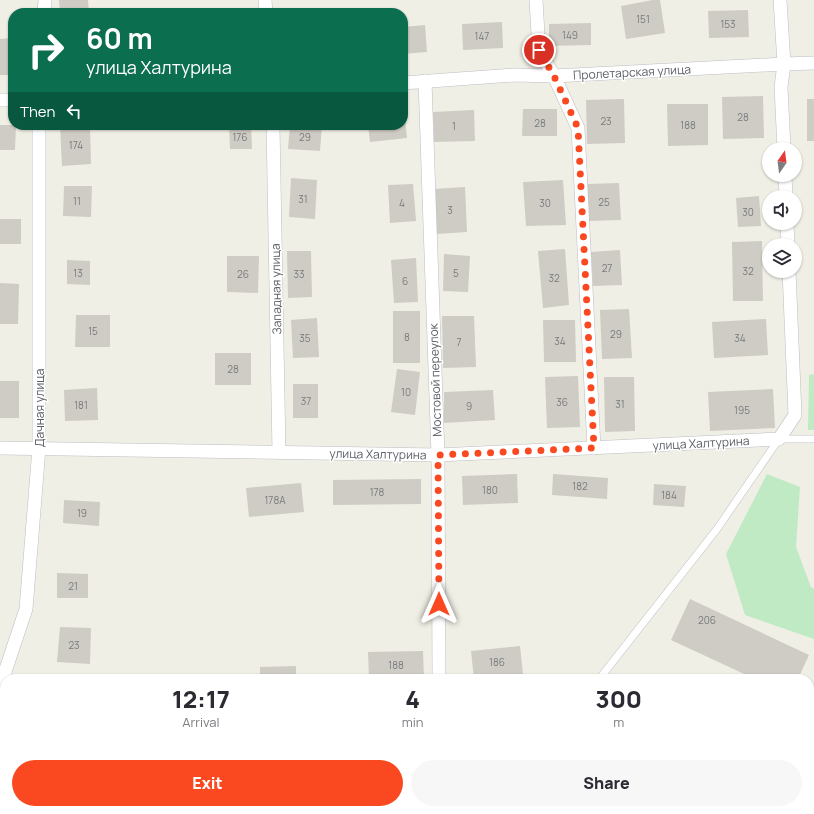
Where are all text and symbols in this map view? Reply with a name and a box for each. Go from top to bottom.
house number: 151 [636,12,650,26]
house number: 153 [720,17,736,31]
text: 60 m [86,19,153,57]
icon: right [20,24,72,76]
house number: 149 [562,28,578,42]
house number: 147 [475,29,489,43]
pin [522,33,556,67]
icon: arrive [528,39,550,61]
text: улица Халтурина [86,55,232,79]
street label: Пролетарская улица [573,60,691,84]
icon: left [63,100,85,122]
text: Then [20,101,55,122]
house number: 28 [737,110,749,124]
house number: 23 [600,114,612,128]
house number: 28 [534,116,546,130]
house number: 188 [680,118,696,132]
house number: 1 [452,119,456,133]
house number: 176 [232,130,248,144]
house number: 29 [299,130,311,144]
house number: 174 [69,138,83,152]
north arrow [762,142,802,182]
map controls [762,142,802,278]
button: sound [762,190,802,230]
house number: 31 [298,192,308,206]
house number: 11 [73,194,81,208]
house number: 25 [598,195,610,209]
house number: 4 [399,196,405,210]
house number: 30 [539,196,551,210]
house number: 3 [447,203,453,217]
house number: 30 [742,205,754,219]
button: layers [762,238,802,278]
street label: Западная улица [267,243,285,335]
house number: 27 [602,261,612,275]
house number: 32 [742,264,754,278]
house number: 13 [73,266,83,280]
house number: 5 [453,266,459,280]
house number: 26 [237,267,249,281]
house number: 33 [293,267,305,281]
house number: 32 [548,271,560,285]
house number: 6 [402,274,408,288]
street label: Мостовой переулок [424,322,445,437]
house number: 15 [88,324,98,338]
house number: 29 [610,327,622,341]
house number: 8 [404,330,410,344]
house number: 35 [299,331,311,345]
house number: 34 [734,331,746,345]
house number: 34 [554,334,566,348]
house number: 7 [456,335,462,349]
house number: 28 [227,362,239,376]
street label: Дачная улица [31,369,48,447]
house number: 10 [401,385,411,399]
house number: 37 [301,394,311,408]
house number: 36 [556,395,568,409]
house number: 31 [615,397,625,411]
house number: 181 [74,398,88,412]
house number: 9 [466,399,472,413]
house number: 195 [734,403,750,417]
street label: улица Халтурина [652,432,750,454]
street label: улица Халтурина [329,445,427,463]
house number: 182 [572,479,588,493]
house number: 180 [482,483,498,497]
house number: 178 [370,485,385,499]
house number: 184 [661,488,677,502]
house number: 178А [264,493,286,507]
house number: 19 [77,506,87,520]
house number: 21 [68,579,78,593]
position arrow [418,583,460,625]
house number: 206 [698,613,716,627]
house number: 23 [68,638,80,652]
house number: 186 [489,655,505,669]
house number: 188 [388,658,404,672]
text: 12:17 [172,682,230,715]
text: 4 [405,682,420,715]
text: 300 [595,682,642,715]
text: Arrival [182,713,219,731]
text: min [402,713,424,731]
text: m [613,713,624,731]
button: Exit [12,760,403,806]
button: Share [411,760,802,806]

